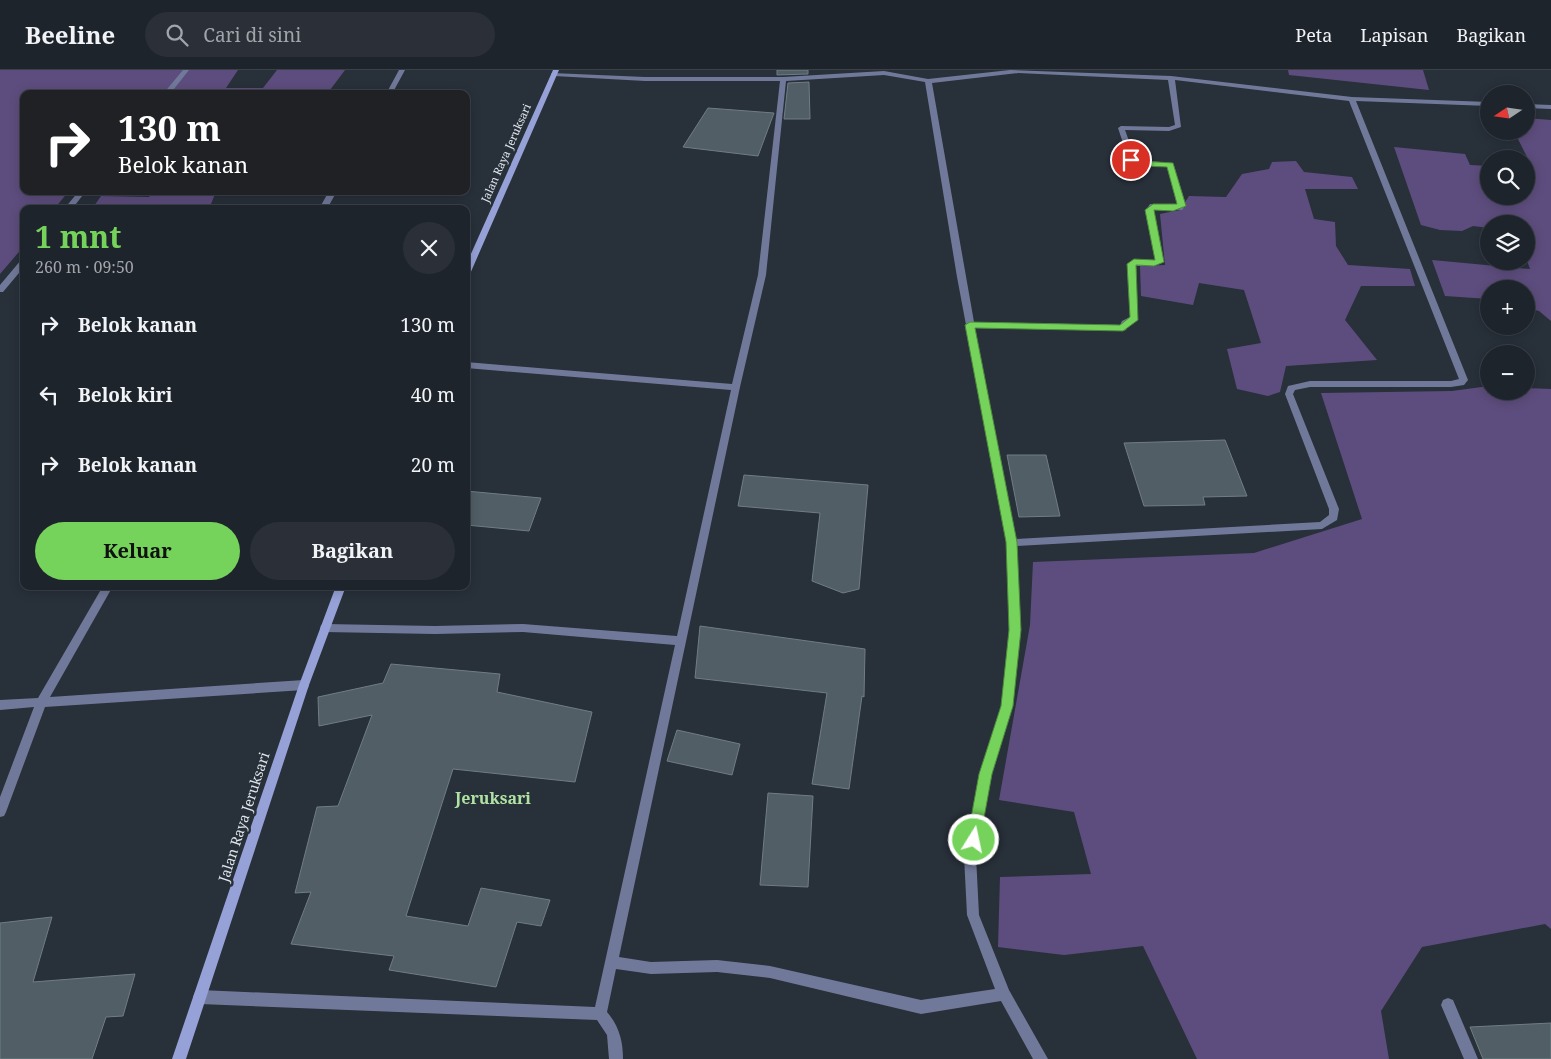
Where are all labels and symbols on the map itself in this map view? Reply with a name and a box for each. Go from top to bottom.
north arrow [1480,85,1535,140]
street label: Jalan Raya Jeruksari [477,101,534,205]
pin [1110,139,1152,181]
street label: Jalan Raya Jeruksari [213,749,274,885]
district label: Jeruksari [454,787,531,809]
position arrow [947,813,999,865]

